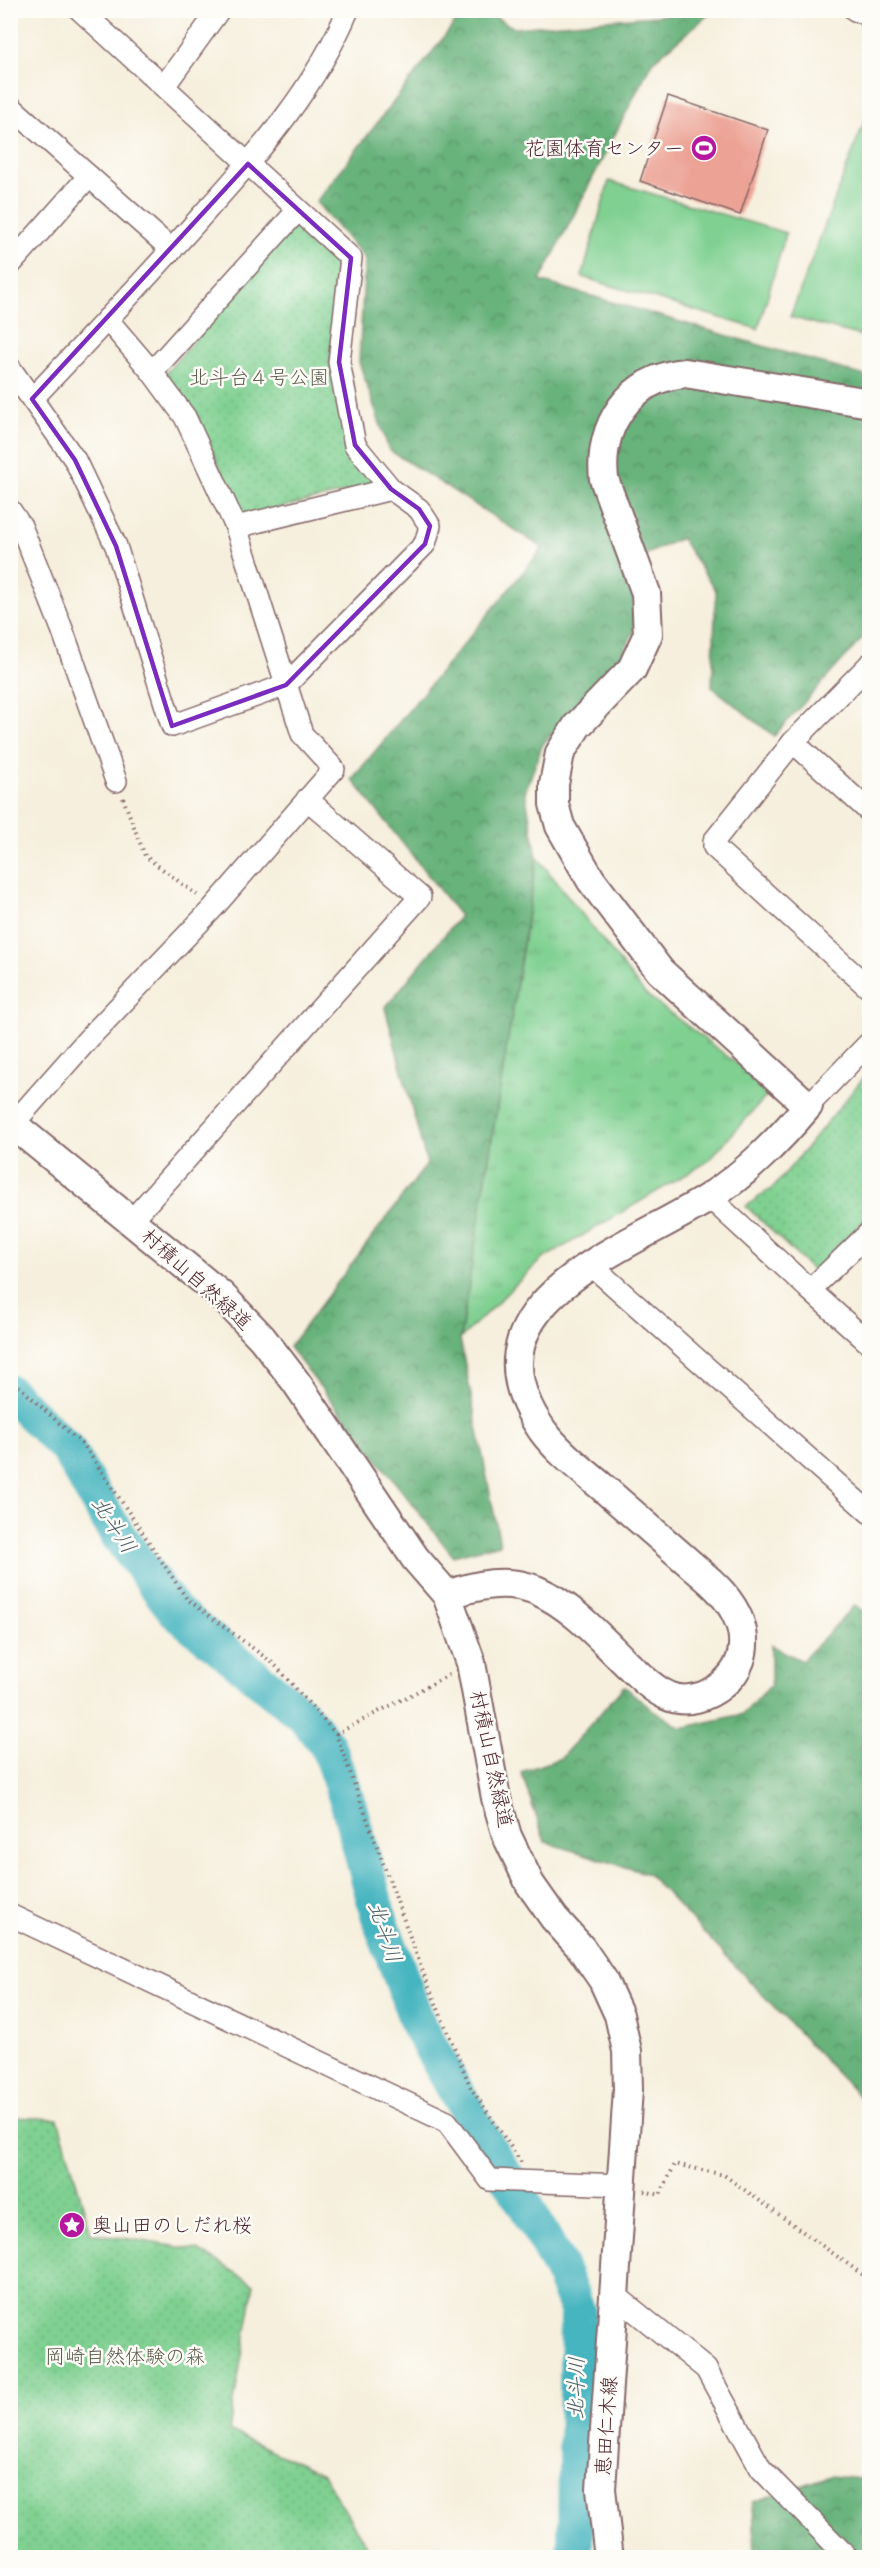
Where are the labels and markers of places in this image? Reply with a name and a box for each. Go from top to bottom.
sports icon: 花園体育センター [689,133,719,163]
place label: 花園体育センター [525,135,684,163]
place icon: 奥山田のしだれ桜 [57,2210,87,2240]
place label: 奥山田のしだれ桜 [92,2212,252,2240]

